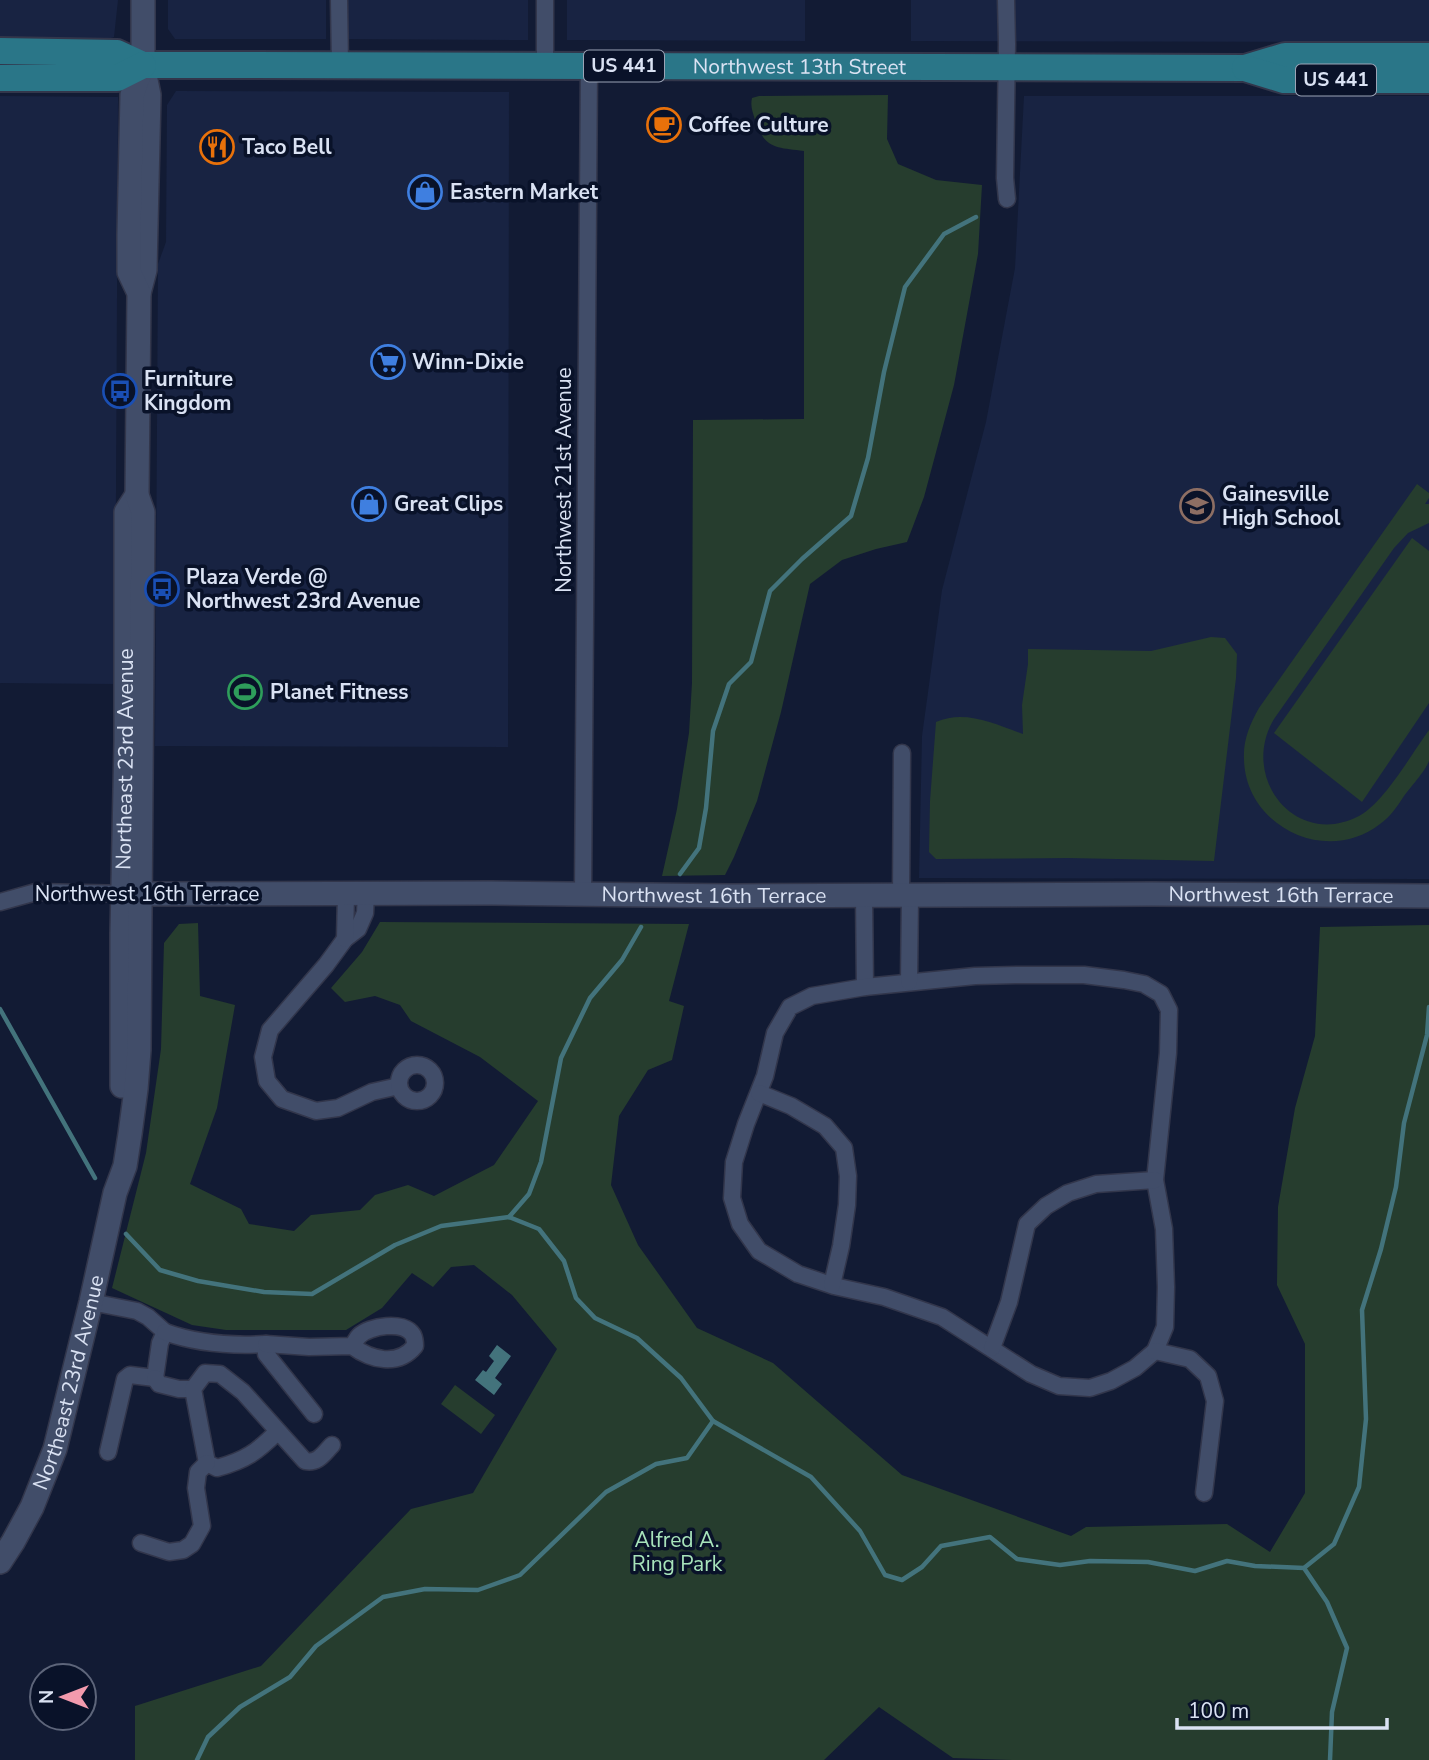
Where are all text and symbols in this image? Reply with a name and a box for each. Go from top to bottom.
road number: US 441 [584,50,664,82]
street label: Northwest 13th Street [693,52,907,81]
road number: US 441 [1296,64,1376,96]
cafe icon: Coffee Culture [645,106,683,144]
place label: Coffee Culture [688,111,829,139]
restaurant icon: Taco Bell [198,128,236,166]
place label: Taco Bell [242,133,332,161]
shop icon: Eastern Market [406,173,444,211]
place label: Eastern Market [450,178,599,206]
supermarket icon: Winn-Dixie [369,343,407,381]
place label: Winn-Dixie [412,348,524,376]
place label: Furniture Kingdom [144,365,233,417]
street label: Northwest 21st Avenue [550,367,578,593]
bus stop icon: Furniture Kingdom [101,372,139,410]
place label: Gainesville High School [1222,480,1341,532]
shop icon: Great Clips [350,485,388,523]
school or university icon: Gainesville High School [1178,487,1216,525]
place label: Great Clips [394,490,503,518]
place label: Plaza Verde @ Northwest 23rd Avenue [186,563,420,615]
bus stop icon: Plaza Verde @ Northwest 23rd Avenue [143,570,181,608]
street label: Northeast 23rd Avenue [109,648,140,870]
sports icon: Planet Fitness [226,673,264,711]
place label: Planet Fitness [270,678,409,706]
street label: Northwest 16th Terrace [35,880,259,908]
street label: Northwest 16th Terrace [601,880,827,910]
street label: Northwest 16th Terrace [1168,880,1394,910]
street label: Northeast 23rd Avenue [26,1272,111,1494]
park label: Alfred A. Ring Park [632,1526,723,1578]
north arrow [28,1662,98,1732]
scale bar [1177,1686,1387,1730]
text: N [34,1690,60,1704]
text: 100 m [1188,1697,1249,1725]

